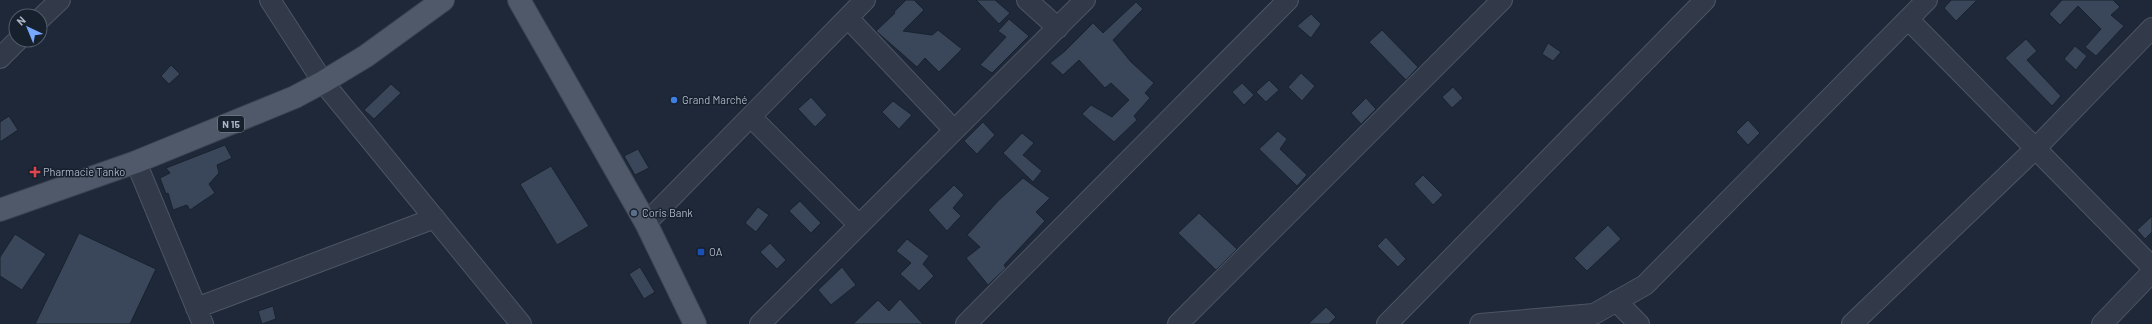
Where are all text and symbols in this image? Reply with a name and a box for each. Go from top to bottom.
north arrow [8,8,48,48]
text: N [14,13,28,28]
place label: Grand Marché [682,93,747,106]
marker: Grand Marché [669,95,679,105]
road number: N 15 [218,116,244,132]
place label: Pharmacie Tanko [43,165,125,178]
marker: Pharmacie Tanko [30,167,40,177]
place label: Coris Bank [642,206,693,219]
marker: Coris Bank [629,208,639,218]
place label: OA [709,245,723,258]
marker: OA [696,247,706,257]

